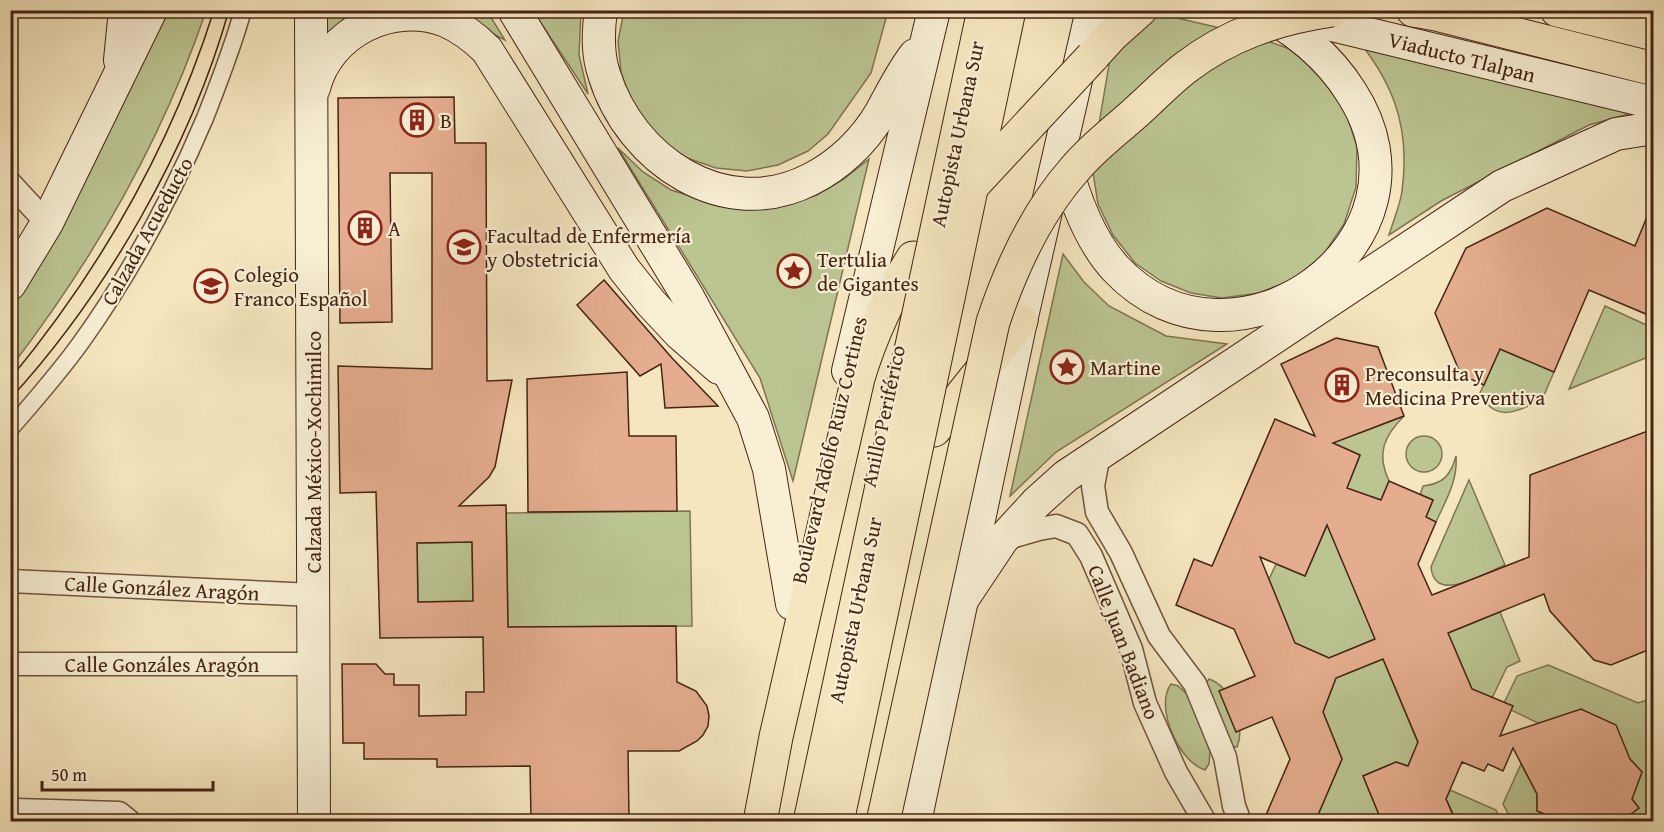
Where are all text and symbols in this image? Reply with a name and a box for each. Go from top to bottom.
street label: Viaducto Tlalpan [1385,24,1539,90]
street label: Autopista Urbana Sur [922,38,992,230]
building icon: B [399,102,435,138]
place label: B [440,105,452,136]
street label: Calzada Acueducto [93,151,201,311]
building icon: A [347,210,383,246]
place label: A [388,213,401,244]
place label: Facultad de Enfermería y Obstetricia [486,220,691,275]
school or university icon: Facultad de Enfermería y Obstetricia [446,229,482,265]
place label: Tertulia de Gigantes [817,244,919,299]
place icon: Tertulia de Gigantes [776,253,812,289]
place label: Colegio Franco Español [234,259,368,314]
school or university icon: Colegio Franco Español [193,268,229,304]
street label: Boulevard Adolfo Ruiz Cortines [783,313,875,587]
street label: Calzada México-Xochimilco [298,331,329,573]
street label: Anillo Periférico [853,342,913,490]
place icon: Martine [1049,349,1085,385]
place label: Martine [1090,352,1161,383]
place label: Preconsulta y Medicina Preventiva [1365,358,1545,413]
building icon: Preconsulta y Medicina Preventiva [1324,367,1360,403]
street label: Autopista Urbana Sur [820,514,890,706]
street label: Calle Juan Badiano [1080,560,1168,724]
street label: Calle González Aragón [64,567,261,609]
street label: Calle Gonzáles Aragón [65,649,259,680]
scale bar [42,754,213,792]
text: 50 m [51,761,87,788]

